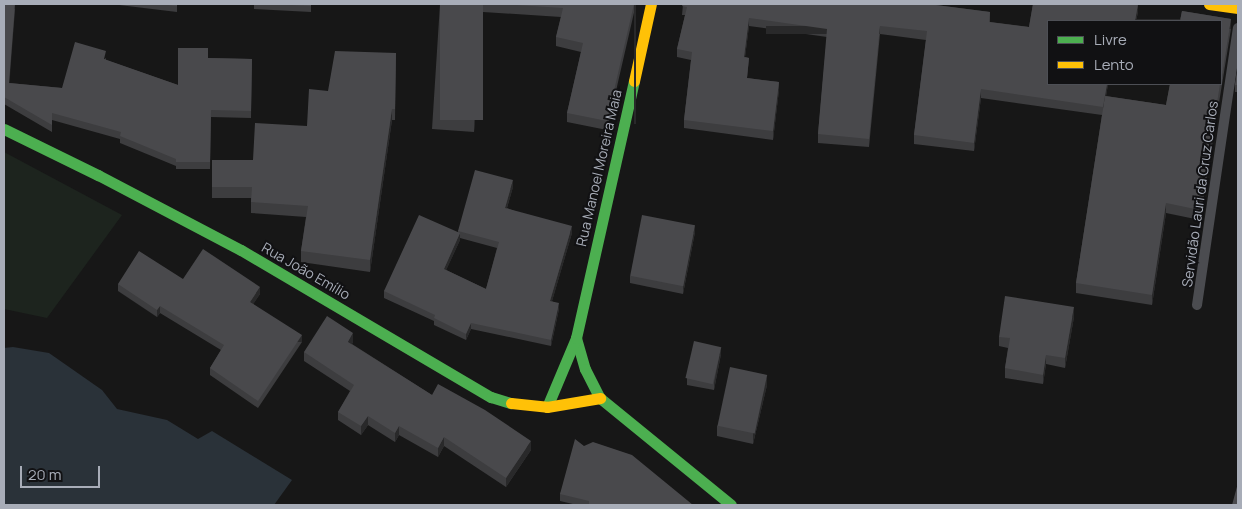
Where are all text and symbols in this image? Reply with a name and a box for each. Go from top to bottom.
legend [1047,20,1222,85]
text: Livre [1094,29,1127,50]
text: Lento [1094,54,1134,75]
street label: Rua Manoel Moreira Maia [573,88,625,248]
street label: Servidão Lauri da Cruz Carlos [1179,100,1221,288]
street label: Rua João Emílio [259,239,353,303]
scale bar [22,456,102,488]
text: 20 m [28,464,61,485]

